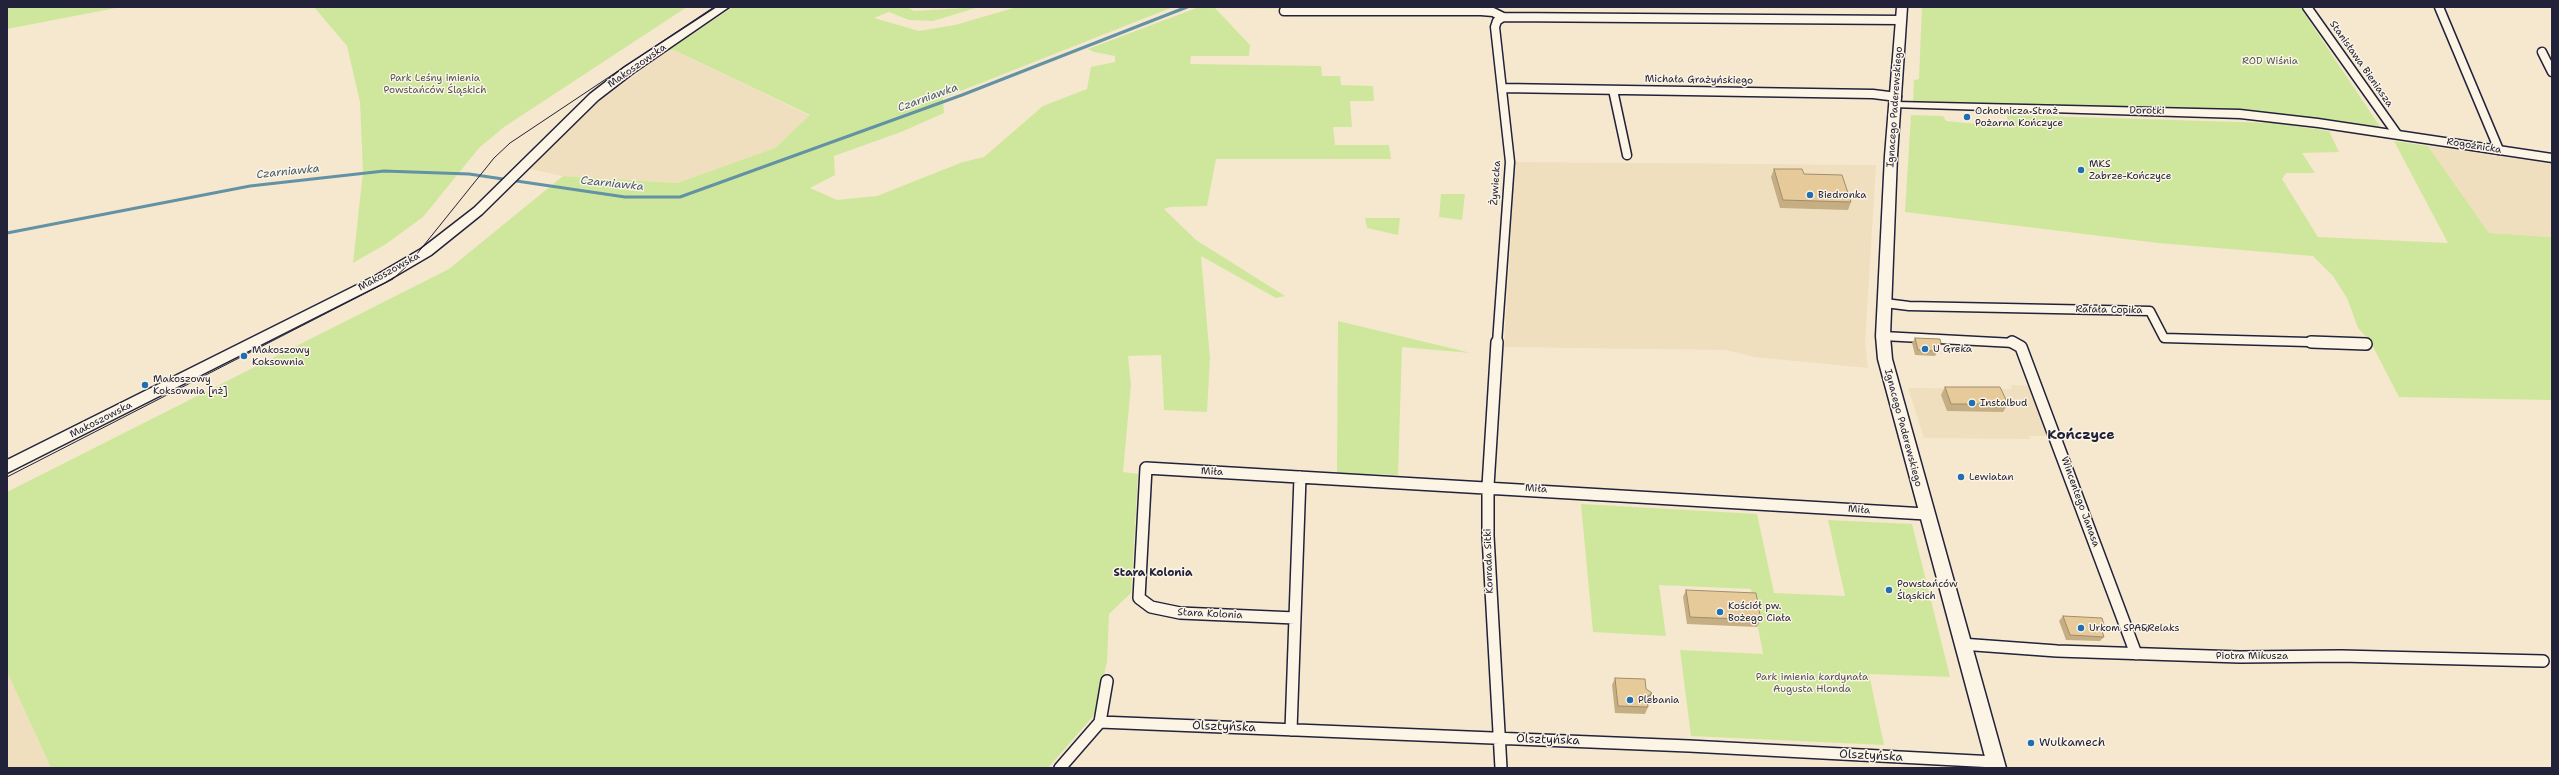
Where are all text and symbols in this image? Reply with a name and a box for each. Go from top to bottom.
street label: Stanisława Bieniasza [2327,19,2395,109]
street label: Makoszowska [606,41,668,91]
street label: Ignacego Paderewskiego [1885,46,1905,168]
park label: ROD Wiśnia [2242,55,2298,67]
park label: Park Leśny imienia Powstańców Śląskich [384,72,486,96]
street label: Michała Grażyńskiego [1645,73,1753,87]
water label: Czarniawka [896,81,960,115]
place label: Ochotnicza Straż Pożarna Kończyce [1975,105,2063,128]
street label: Dorotki [2129,105,2165,117]
marker: Ochotnicza Straż Pożarna Kończyce [1962,112,1972,122]
street label: Rogoźnicka [2446,136,2502,156]
place label: MKS Zabrze-Kończyce [2089,158,2171,182]
street label: Żywiecka [1488,160,1504,206]
water label: Czarniawka [256,162,320,182]
marker: MKS Zabrze-Kończyce [2076,165,2086,175]
water label: Czarniawka [580,174,644,194]
place label: Biedronka [1818,189,1866,201]
marker: Biedronka [1805,190,1815,200]
street label: Makoszowska [356,250,422,294]
street label: Rafała Copika [2075,303,2143,317]
place label: U Greka [1933,343,1972,355]
place label: Makoszowy Koksownia [252,344,310,368]
marker: U Greka [1920,344,1930,354]
marker: Makoszowy Koksownia [239,351,249,361]
street label: Ignacego Paderewskiego [1882,368,1924,488]
place label: Makoszowy Koksownia [nż] [153,373,228,396]
marker: Makoszowy Koksownia [nż] [140,380,150,390]
place label: Instalbud [1980,397,2027,409]
marker: Instalbud [1967,398,1977,408]
street label: Makoszowska [68,399,134,441]
district label: Kończyce [2047,427,2115,443]
street label: Wincentego Janasa [2058,455,2102,549]
street label: Miła [1201,465,1223,479]
place label: Lewiatan [1969,471,2014,483]
marker: Lewiatan [1956,472,1966,482]
street label: Miła [1525,482,1547,496]
street label: Miła [1848,503,1870,517]
street label: Konrada Sitki [1482,528,1496,594]
district label: Stara Kolonia [1114,566,1192,580]
place label: Powstańców Śląskich [1897,578,1958,602]
marker: Powstańców Śląskich [1884,585,1894,595]
place label: Kościół pw. Bożego Ciała [1728,600,1791,624]
street label: Stara Kolonia [1177,606,1243,622]
marker: Kościół pw. Bożego Ciała [1715,607,1725,617]
place label: Urkom SPA&Relaks [2089,622,2180,634]
marker: Urkom SPA&Relaks [2076,623,2086,633]
street label: Piotra Mikusza [2216,650,2288,662]
park label: Park imienia kardynała Augusta Hlonda [1756,671,1868,694]
place label: Plebania [1638,694,1679,706]
marker: Plebania [1625,695,1635,705]
street label: Olsztyńska [1192,719,1256,735]
street label: Olsztyńska [1516,732,1580,748]
place label: Wulkamech [2039,736,2105,750]
marker: Wulkamech [2026,738,2036,748]
street label: Olsztyńska [1839,747,1903,765]

